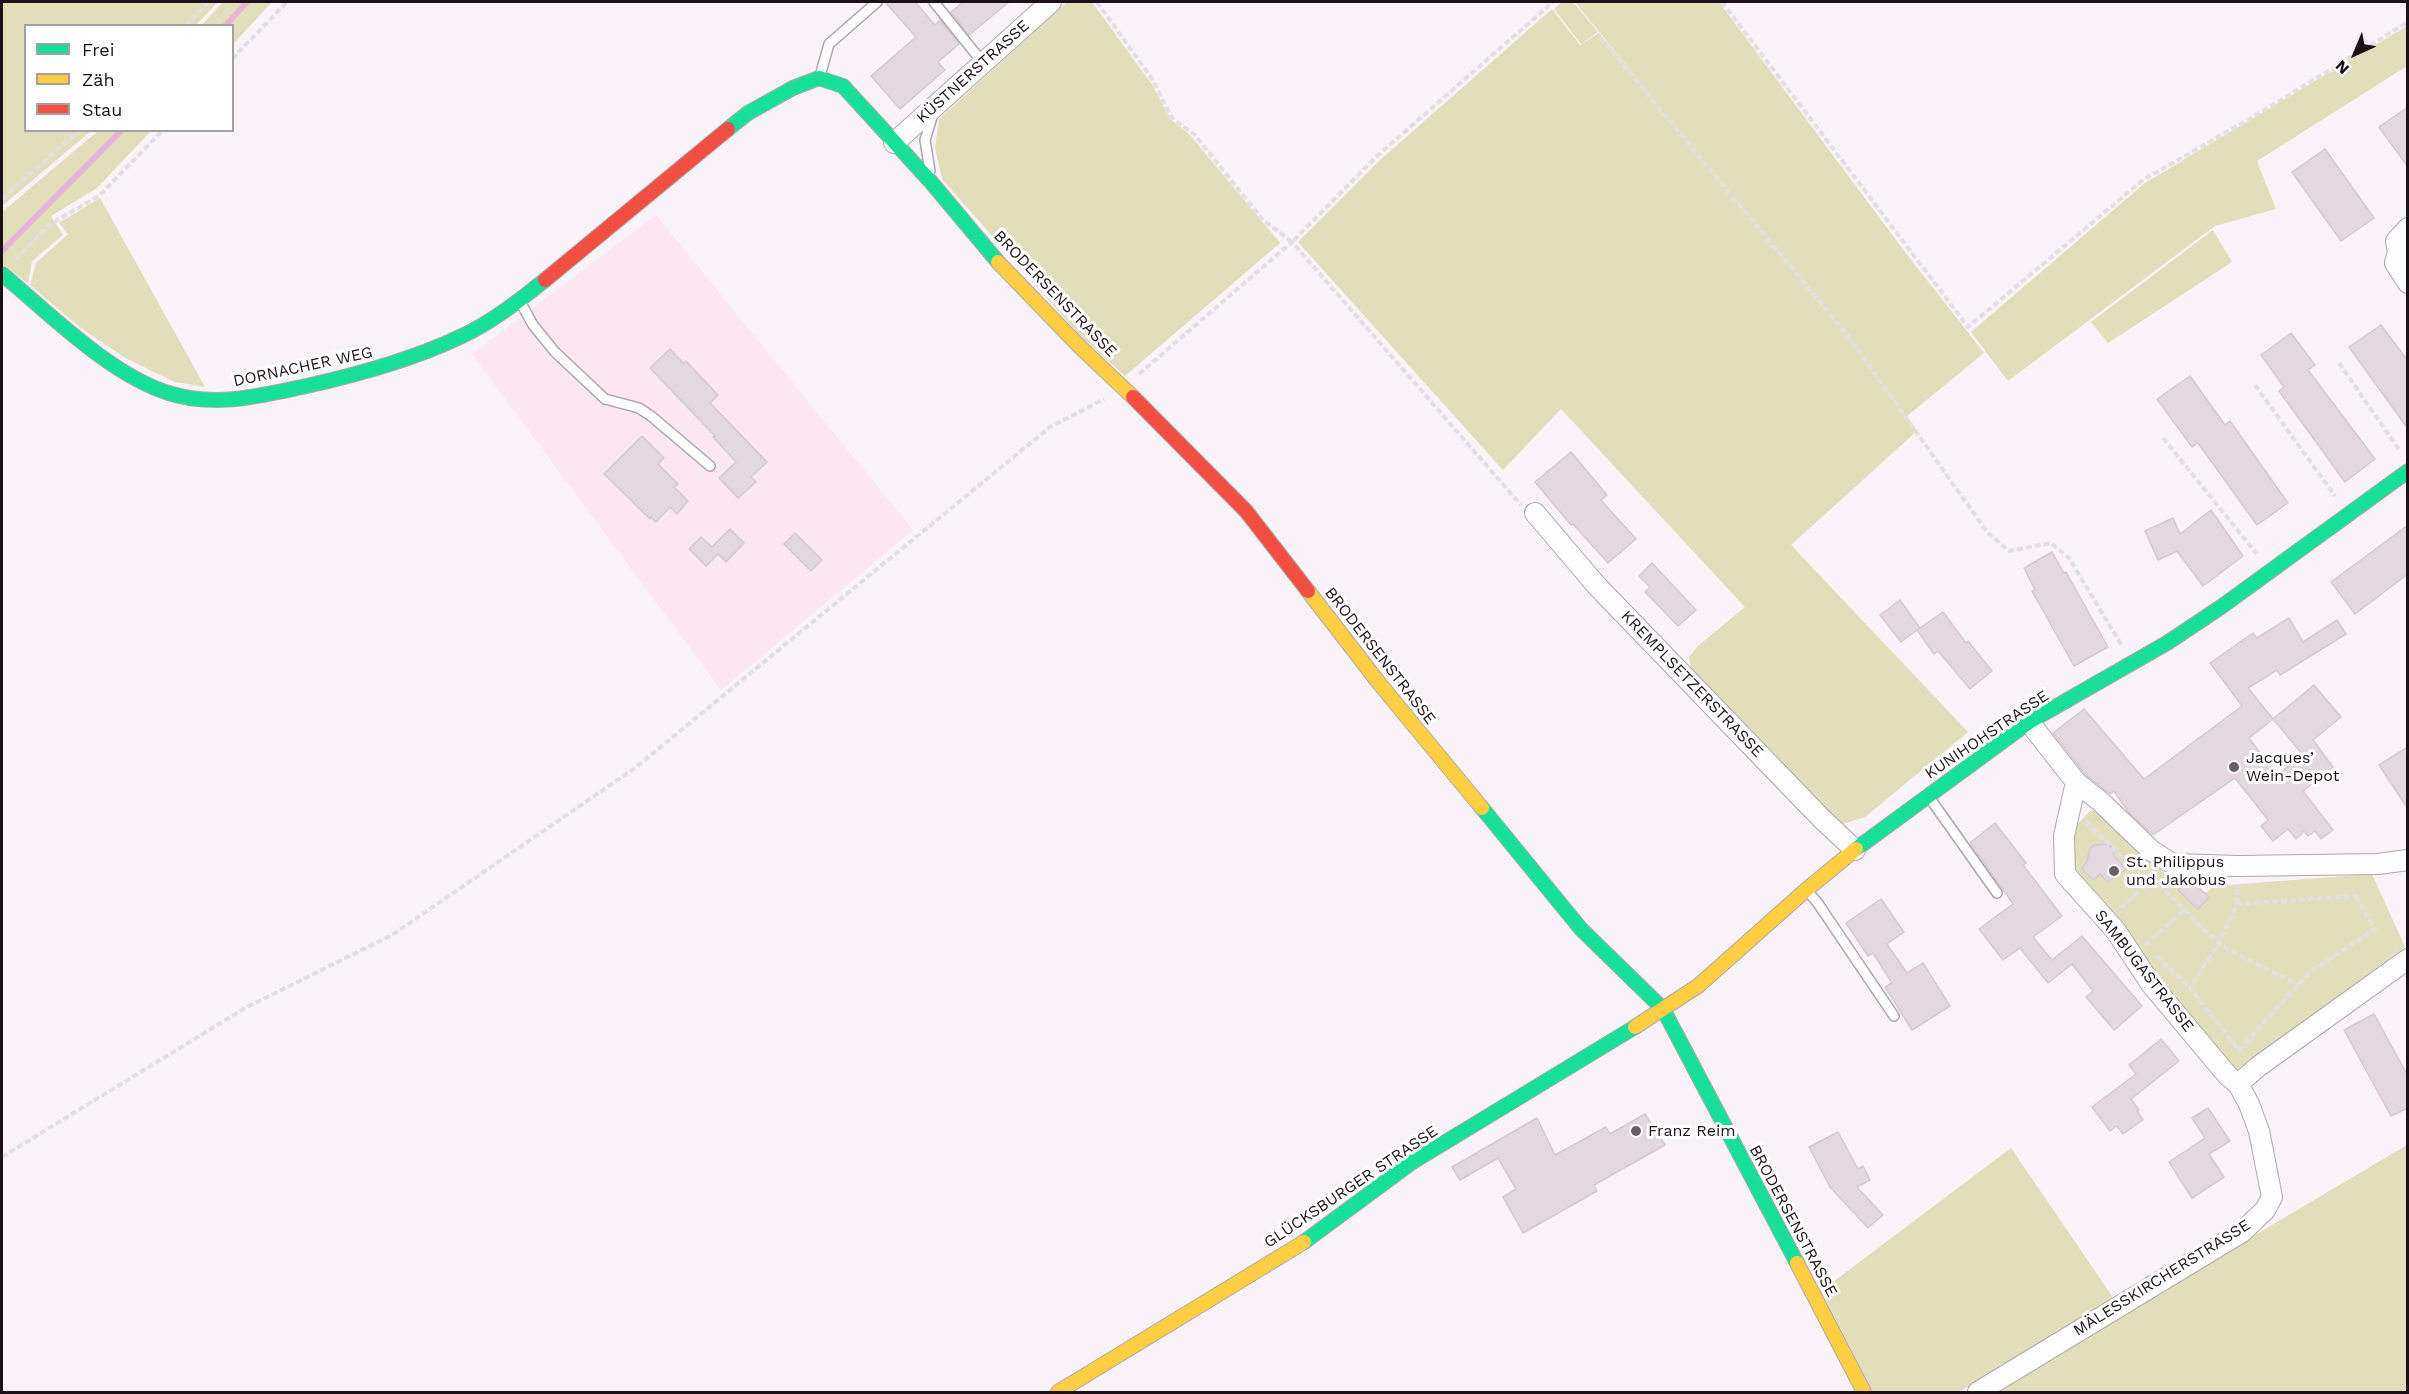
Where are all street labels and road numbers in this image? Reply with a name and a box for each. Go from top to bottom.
street label: KÜSTNERSTRASSE [913,16,1033,128]
street label: BRODERSENSTRASSE [989,227,1121,361]
street label: DORNACHER WEG [232,343,374,391]
street label: BRODERSENSTRASSE [1320,584,1440,728]
street label: KREMPLSETZERSTRASSE [1617,607,1767,761]
street label: KUNIHOHSTRASSE [1922,687,2052,783]
street label: SAMBUGASTRASSE [2090,906,2198,1036]
street label: GLÜCKSBURGER STRASSE [1261,1122,1441,1252]
street label: BRODERSENSTRASSE [1745,1142,1841,1300]
street label: MÄLESSKIRCHERSTRASSE [2070,1216,2254,1340]

